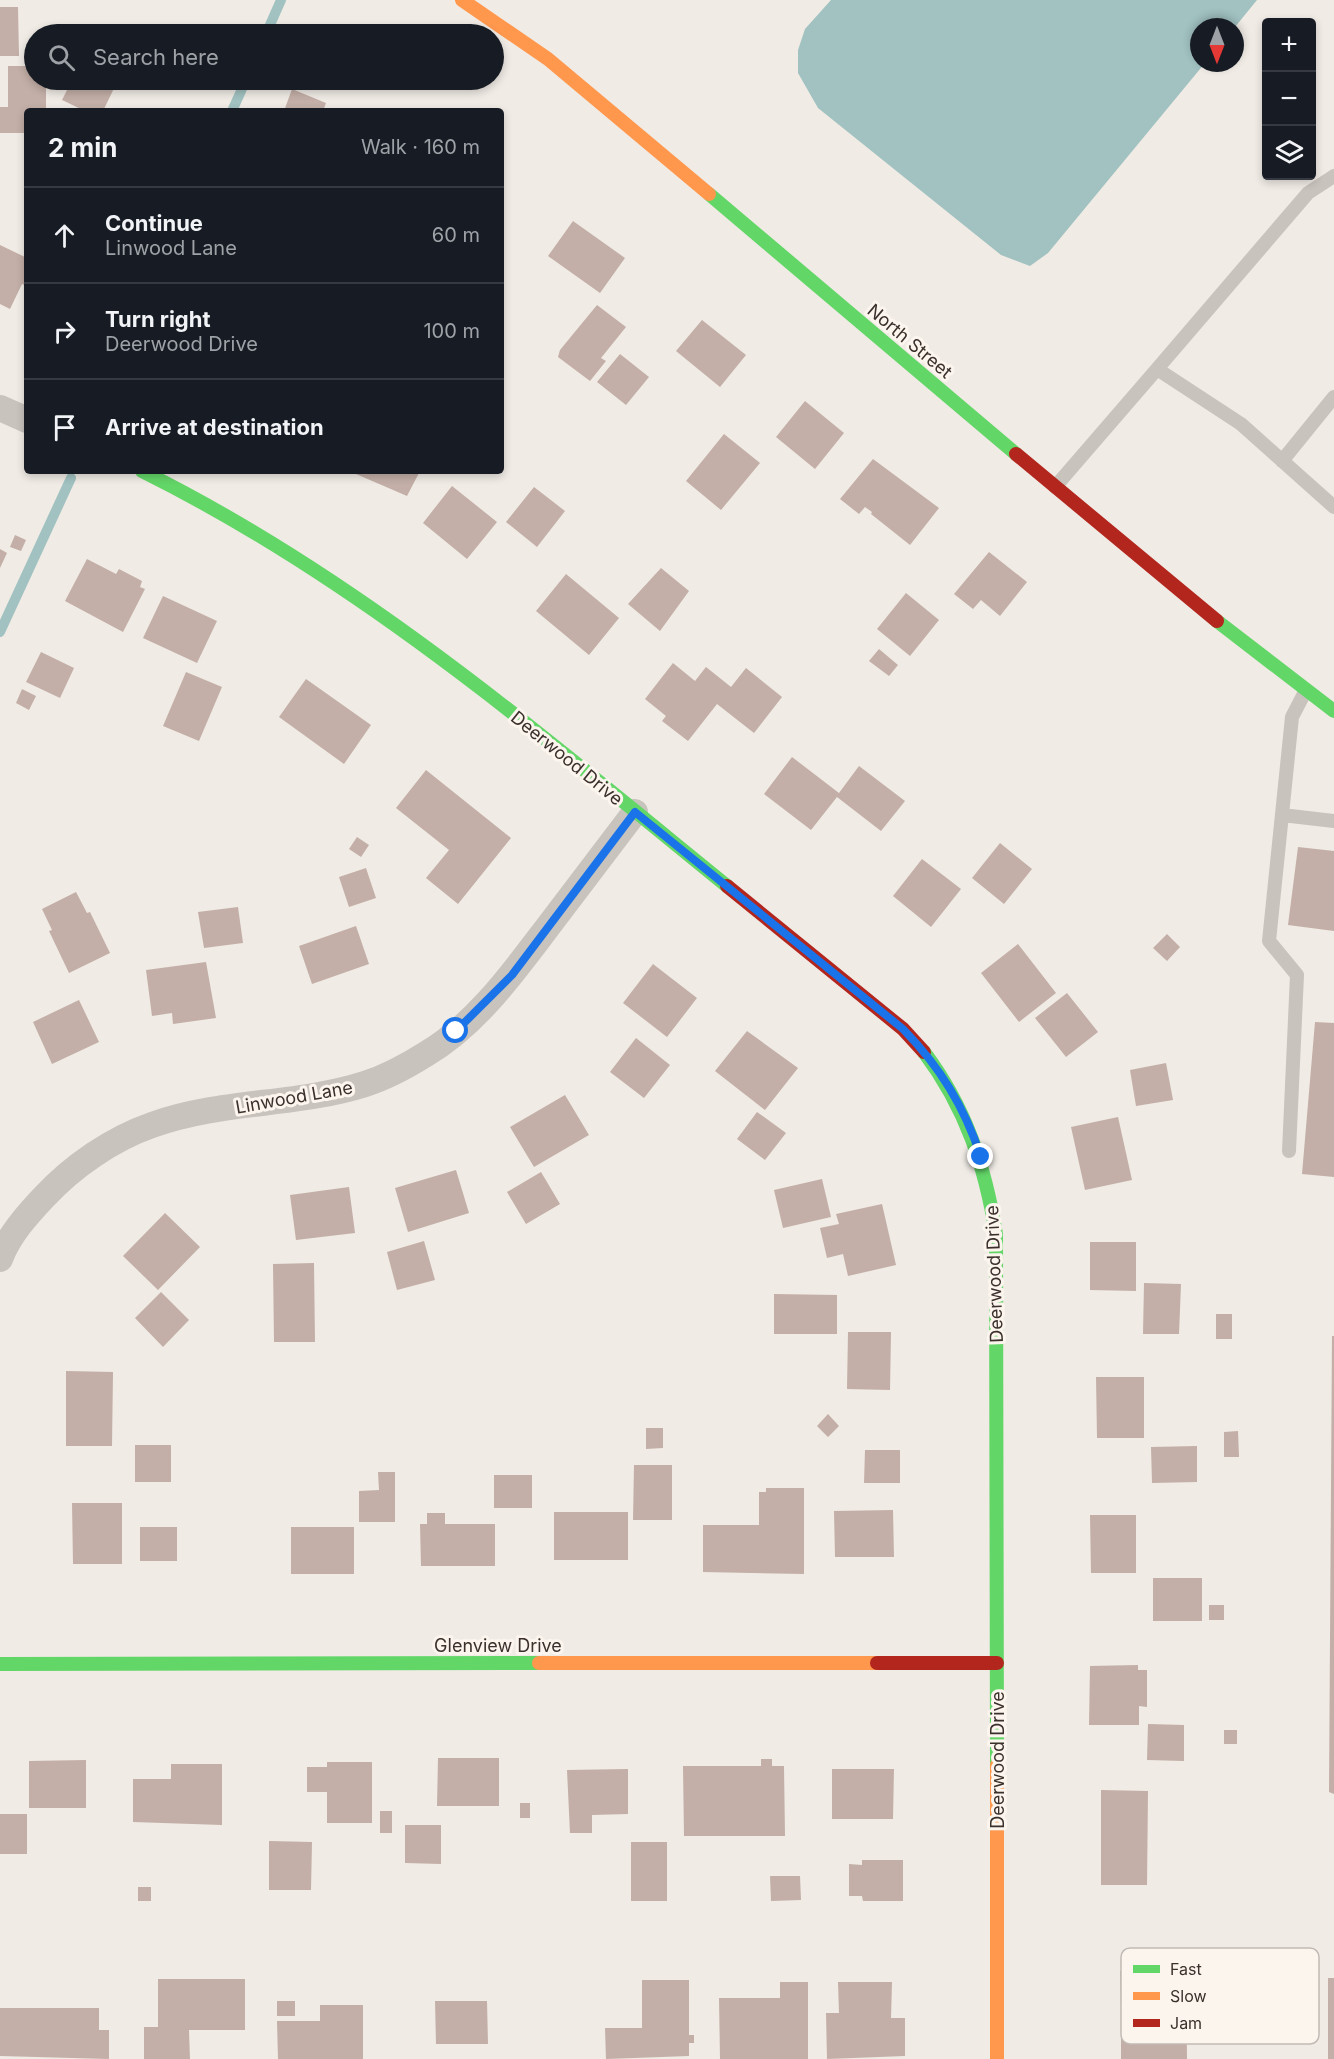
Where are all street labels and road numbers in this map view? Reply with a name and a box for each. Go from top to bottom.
street label: North Street [863,300,957,382]
street label: Deerwood Drive [507,707,627,809]
street label: Linwood Lane [234,1076,354,1118]
street label: Deerwood Drive [981,1205,1007,1343]
street label: Glenview Drive [434,1635,562,1656]
street label: Deerwood Drive [987,1691,1008,1829]

